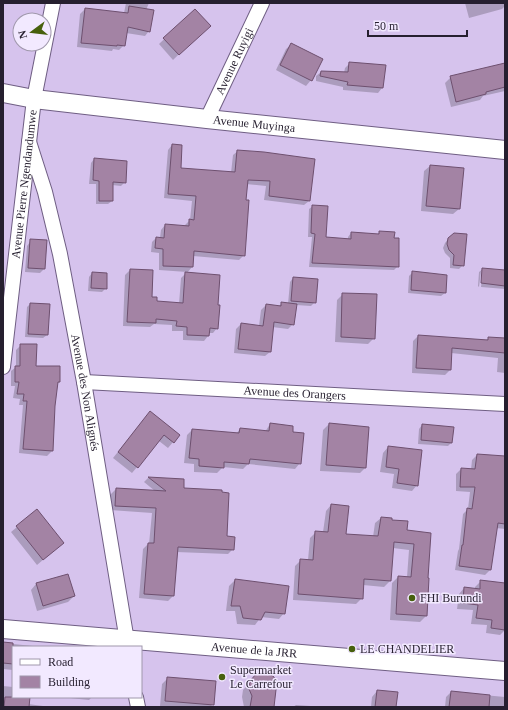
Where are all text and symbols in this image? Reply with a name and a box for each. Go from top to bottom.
north arrow [12,12,52,52]
scale bar [368,12,467,38]
text: 50 m [374,19,399,33]
street label: Avenue Ruyigi [213,25,256,97]
text: N [16,29,29,40]
street label: Avenue Pierre Ngendandumwe [9,109,40,259]
street label: Avenue Muyinga [212,113,297,135]
street label: Avenue des Non Alignés [68,333,102,452]
street label: Avenue des Orangers [243,383,347,403]
place label: FHI Burundi [420,591,482,605]
marker: FHI Burundi [407,593,417,603]
street label: Avenue de la JRR [211,639,298,661]
place label: LE CHANDELIER [360,642,454,656]
marker: LE CHANDELIER [347,644,357,654]
legend [12,646,142,698]
text: Road [48,655,73,669]
place label: Supermarket Le Carrefour [230,663,292,691]
marker: Supermarket Le Carrefour [217,672,227,682]
text: Building [48,675,90,689]

